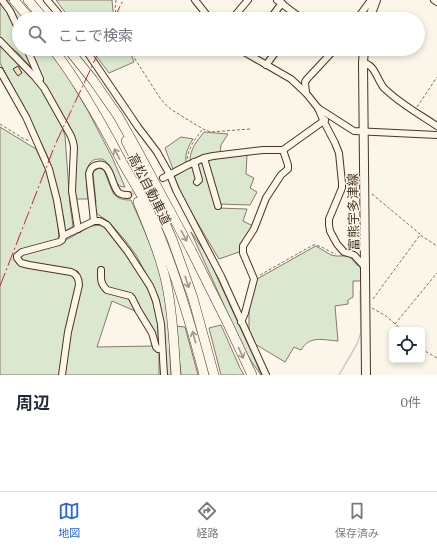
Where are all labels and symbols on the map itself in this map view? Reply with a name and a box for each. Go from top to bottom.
one-way arrow [113,148,120,160]
street label: 高松自動車道 [124,150,177,228]
street label: 富熊宇多津線 [342,173,363,251]
one-way arrow [181,230,188,242]
one-way arrow [184,275,191,288]
one-way arrow [190,331,197,344]
one-way arrow [238,347,245,359]

